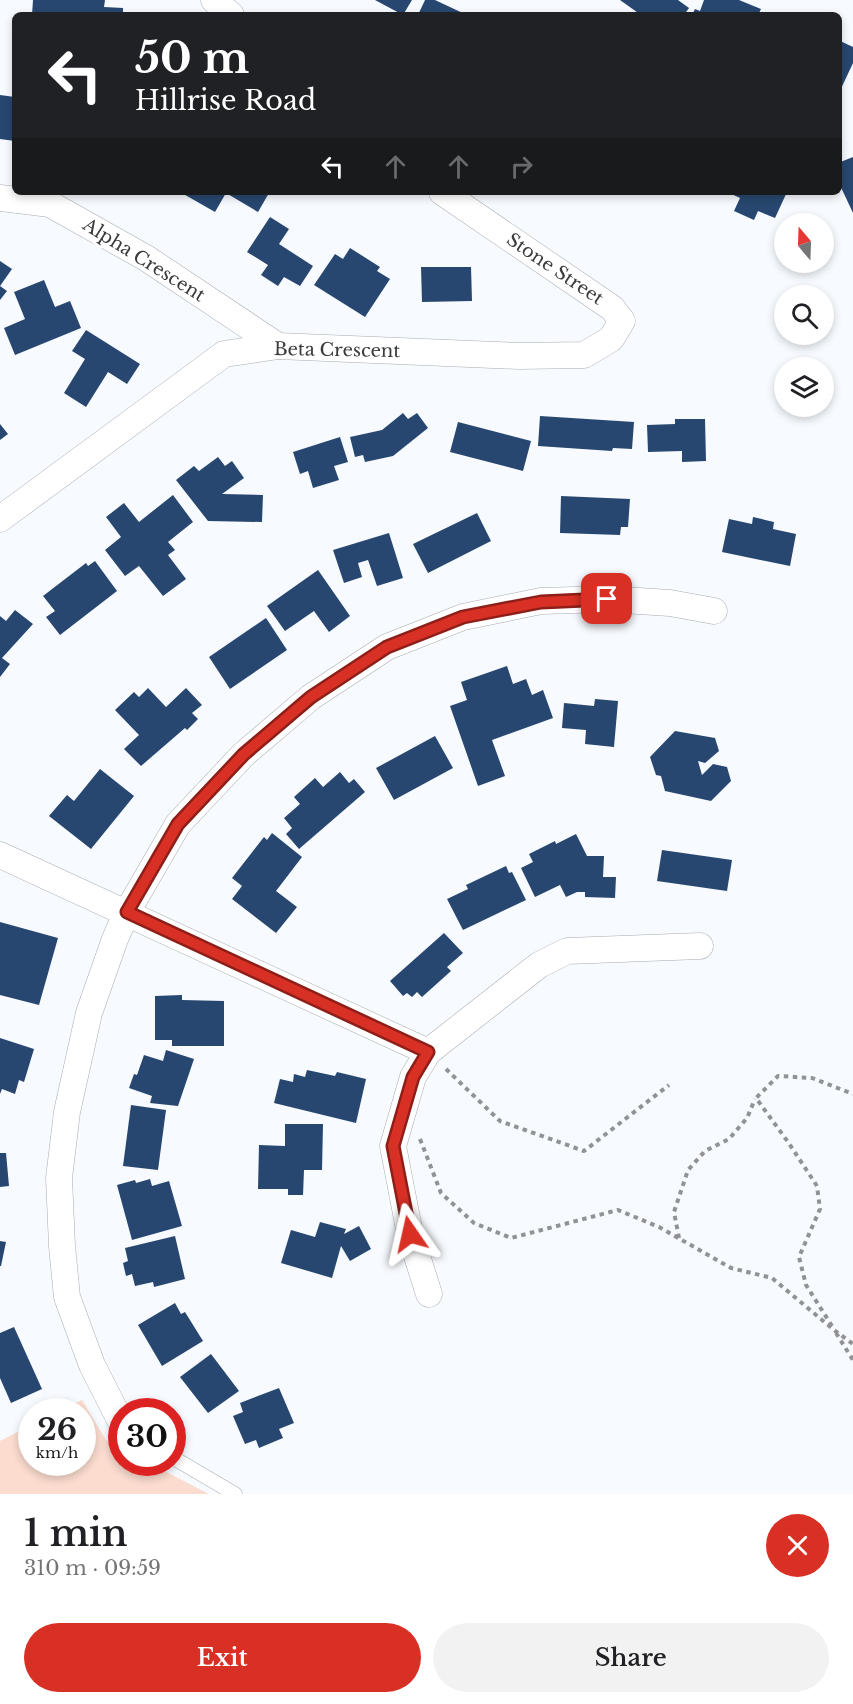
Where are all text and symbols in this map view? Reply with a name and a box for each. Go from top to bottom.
text: 50 m [135,32,249,84]
icon: left [36,36,114,114]
text: Hillrise Road [135,84,316,117]
icon: left [316,150,349,183]
icon: ahead [379,150,412,183]
icon: ahead [442,150,475,183]
icon: right [505,150,538,183]
street label: Alpha Crescent [78,213,209,306]
north arrow [774,213,834,273]
map controls [774,213,834,417]
street label: Stone Street [502,229,608,310]
button: search [774,285,834,345]
street label: Beta Crescent [274,338,401,362]
button: layers [774,357,834,417]
pin [581,573,632,624]
icon: arrive [590,582,623,615]
position arrow [378,1202,442,1266]
speed limit sign: 30 [108,1398,186,1476]
text: 26 [37,1411,77,1448]
text: km/h [36,1443,78,1462]
text: 1 min [24,1511,128,1556]
button: close [766,1514,829,1577]
text: 310 m · 09:59 [24,1556,161,1580]
button: Exit [24,1623,421,1692]
button: Share [433,1623,829,1692]

